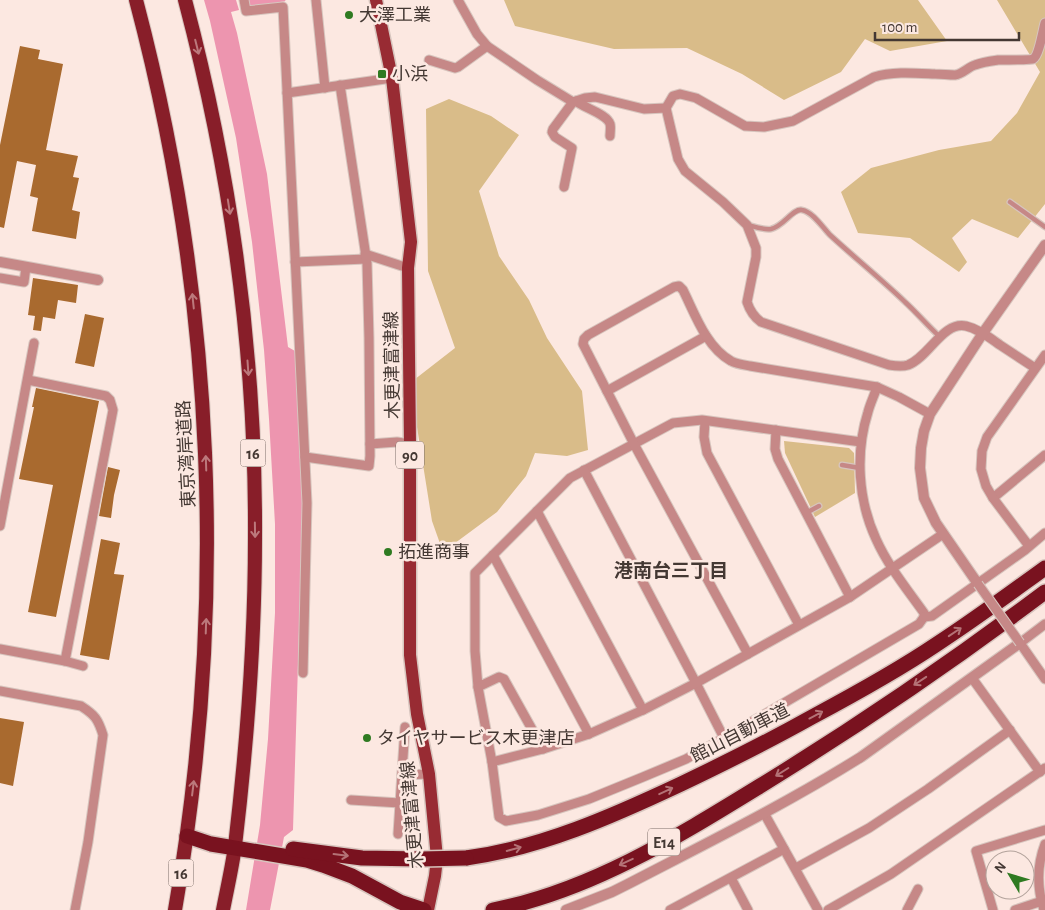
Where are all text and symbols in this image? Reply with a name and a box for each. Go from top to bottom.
place label: 大澤工業 [359,6,431,25]
marker: 大澤工業 [343,9,355,21]
scale bar [875,10,1019,42]
text: 100 m [882,20,917,35]
one-way arrow [193,39,202,55]
place label: 小浜 [392,64,428,84]
marker: 小浜 [376,68,388,80]
one-way arrow [224,198,234,214]
one-way arrow [188,293,198,309]
street label: 木更津富津線 [381,311,403,419]
one-way arrow [244,360,253,376]
street label: 東京湾岸道路 [173,400,199,508]
road number: 16 [240,439,266,466]
road number: 90 [396,442,424,468]
one-way arrow [201,455,210,471]
one-way arrow [250,522,260,538]
place label: 拓進商事 [398,542,470,562]
marker: 拓進商事 [382,546,394,558]
district label: 港南台三丁目 [614,560,728,581]
one-way arrow [201,618,211,634]
one-way arrow [948,627,962,637]
one-way arrow [913,676,927,686]
street label: 館山自動車道 [687,700,793,766]
one-way arrow [808,710,822,720]
place label: タイヤサービス木更津店 [377,729,574,748]
marker: タイヤサービス木更津店 [361,732,373,744]
street label: 木更津富津線 [397,760,427,870]
one-way arrow [775,768,789,778]
one-way arrow [188,780,198,796]
one-way arrow [658,786,673,796]
road number: E14 [648,829,680,856]
one-way arrow [506,844,522,853]
one-way arrow [333,850,349,860]
north arrow [985,850,1035,900]
one-way arrow [619,858,634,867]
text: N [992,859,1009,876]
road number: 16 [168,860,194,886]

